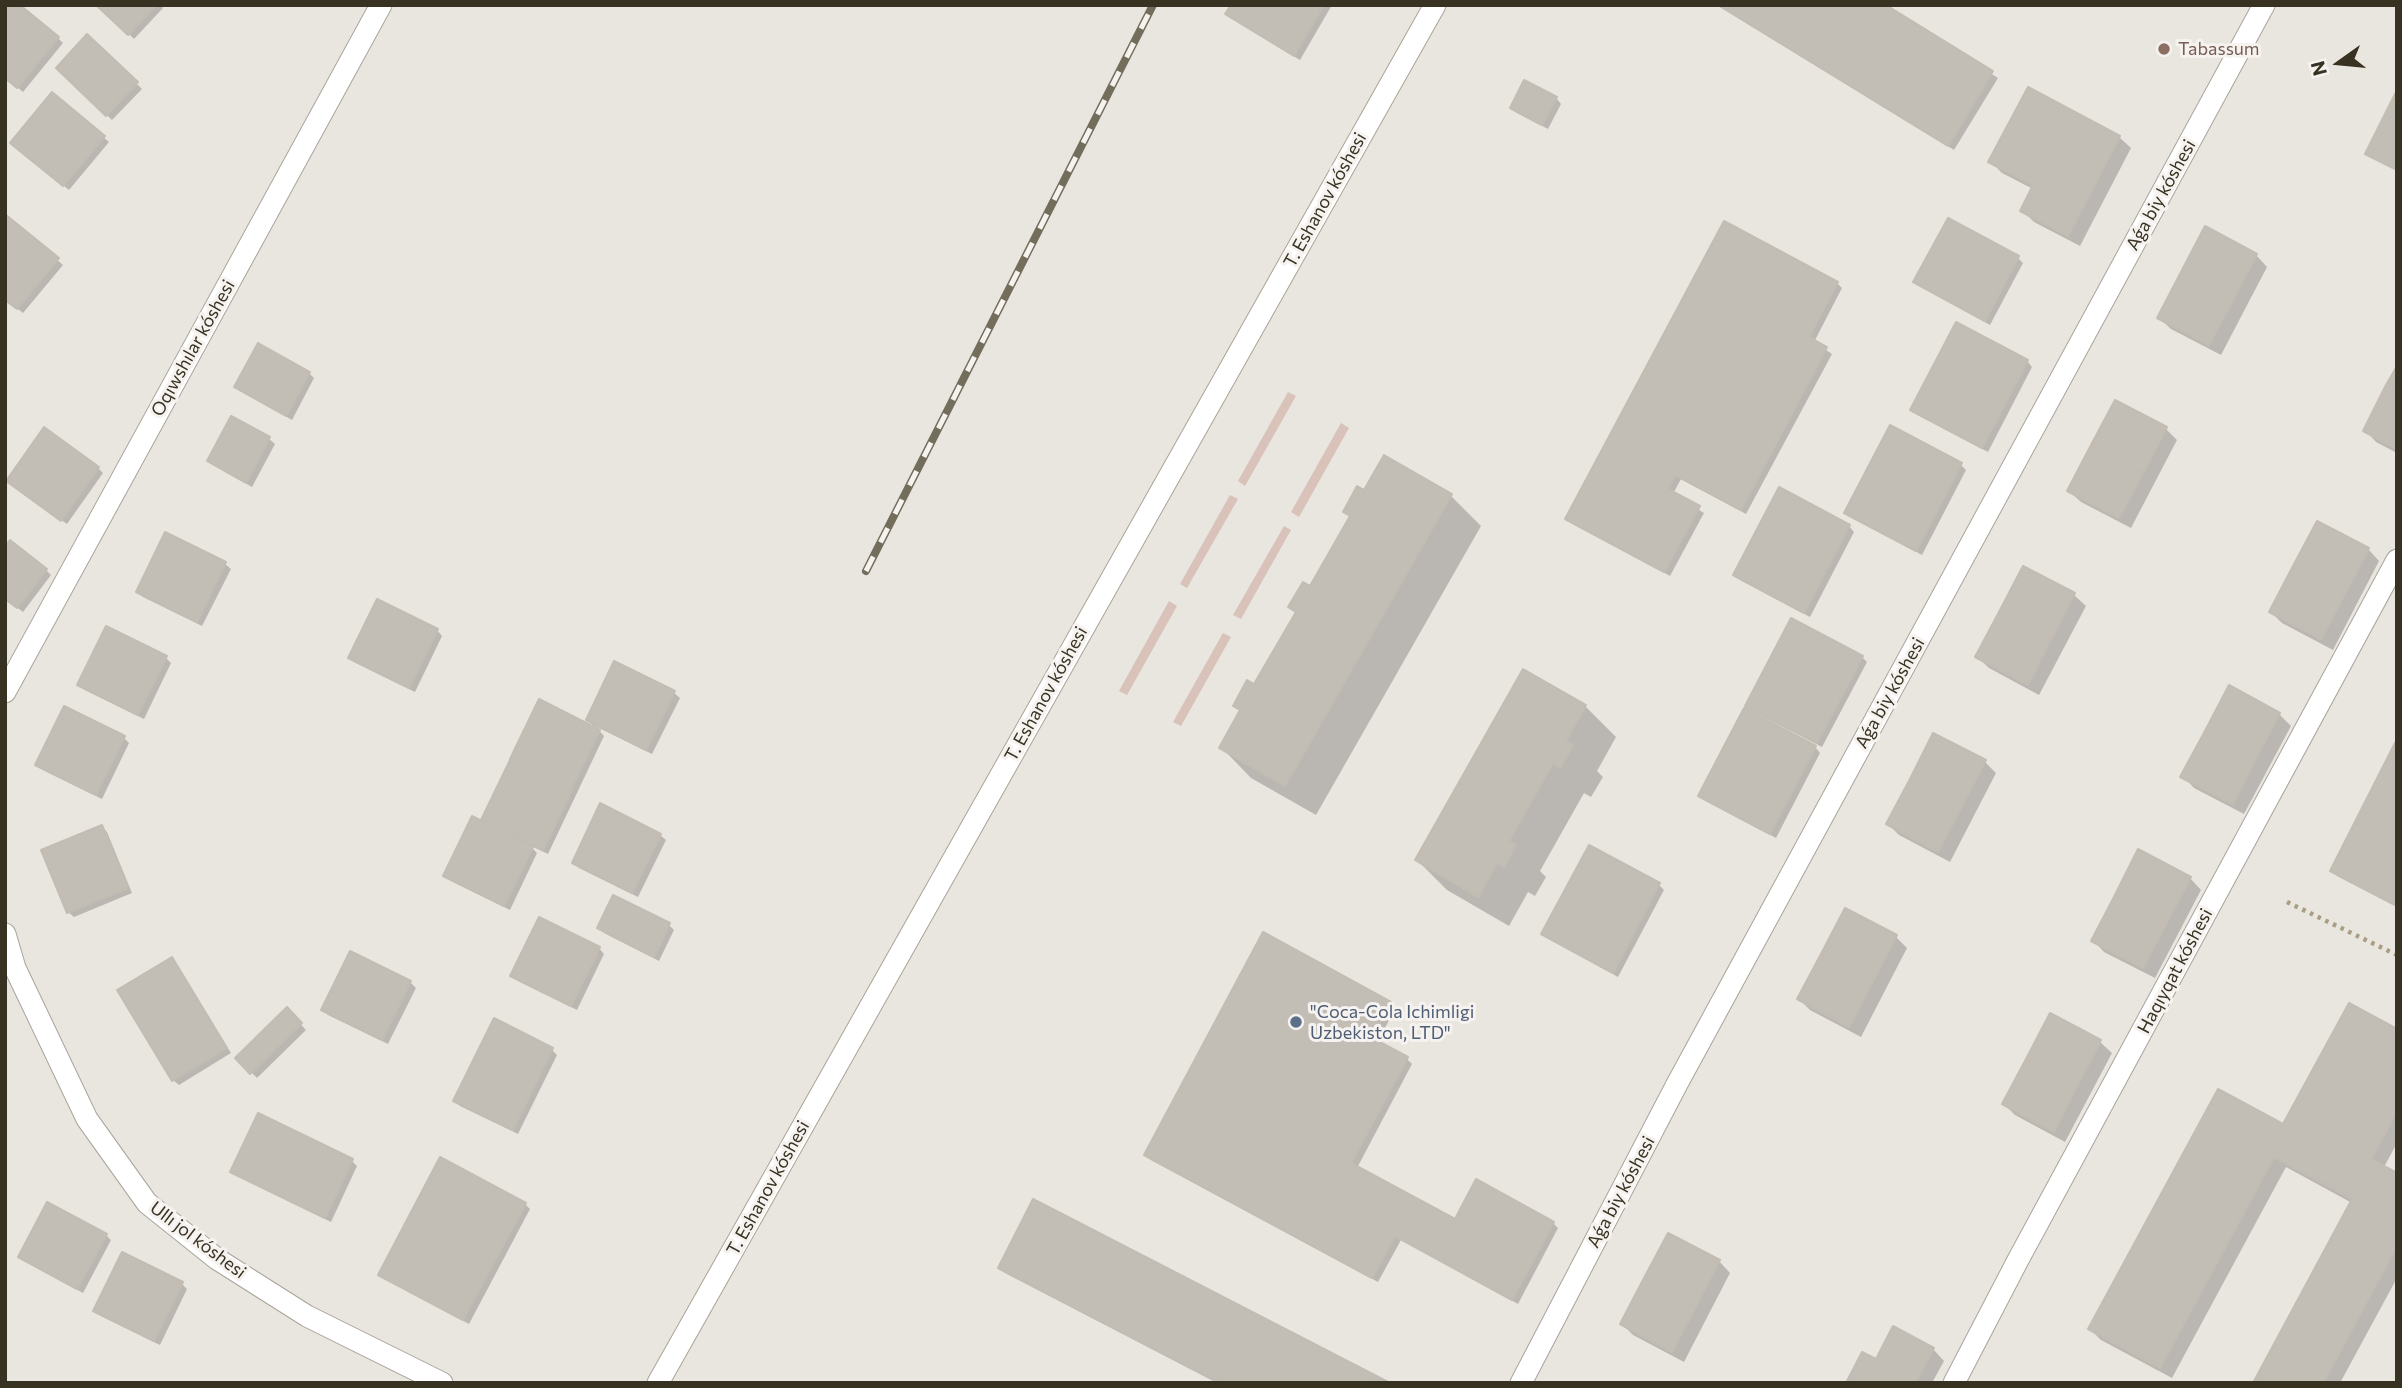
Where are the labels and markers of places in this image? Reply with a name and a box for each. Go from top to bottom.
place label: Tabassum [2178,38,2260,60]
marker: Tabassum [2156,41,2172,57]
place label: "Coca-Cola Ichimligi Uzbekiston, LTD" [1310,1001,1474,1044]
marker: "Coca-Cola Ichimligi Uzbekiston, LTD" [1288,1014,1304,1030]

